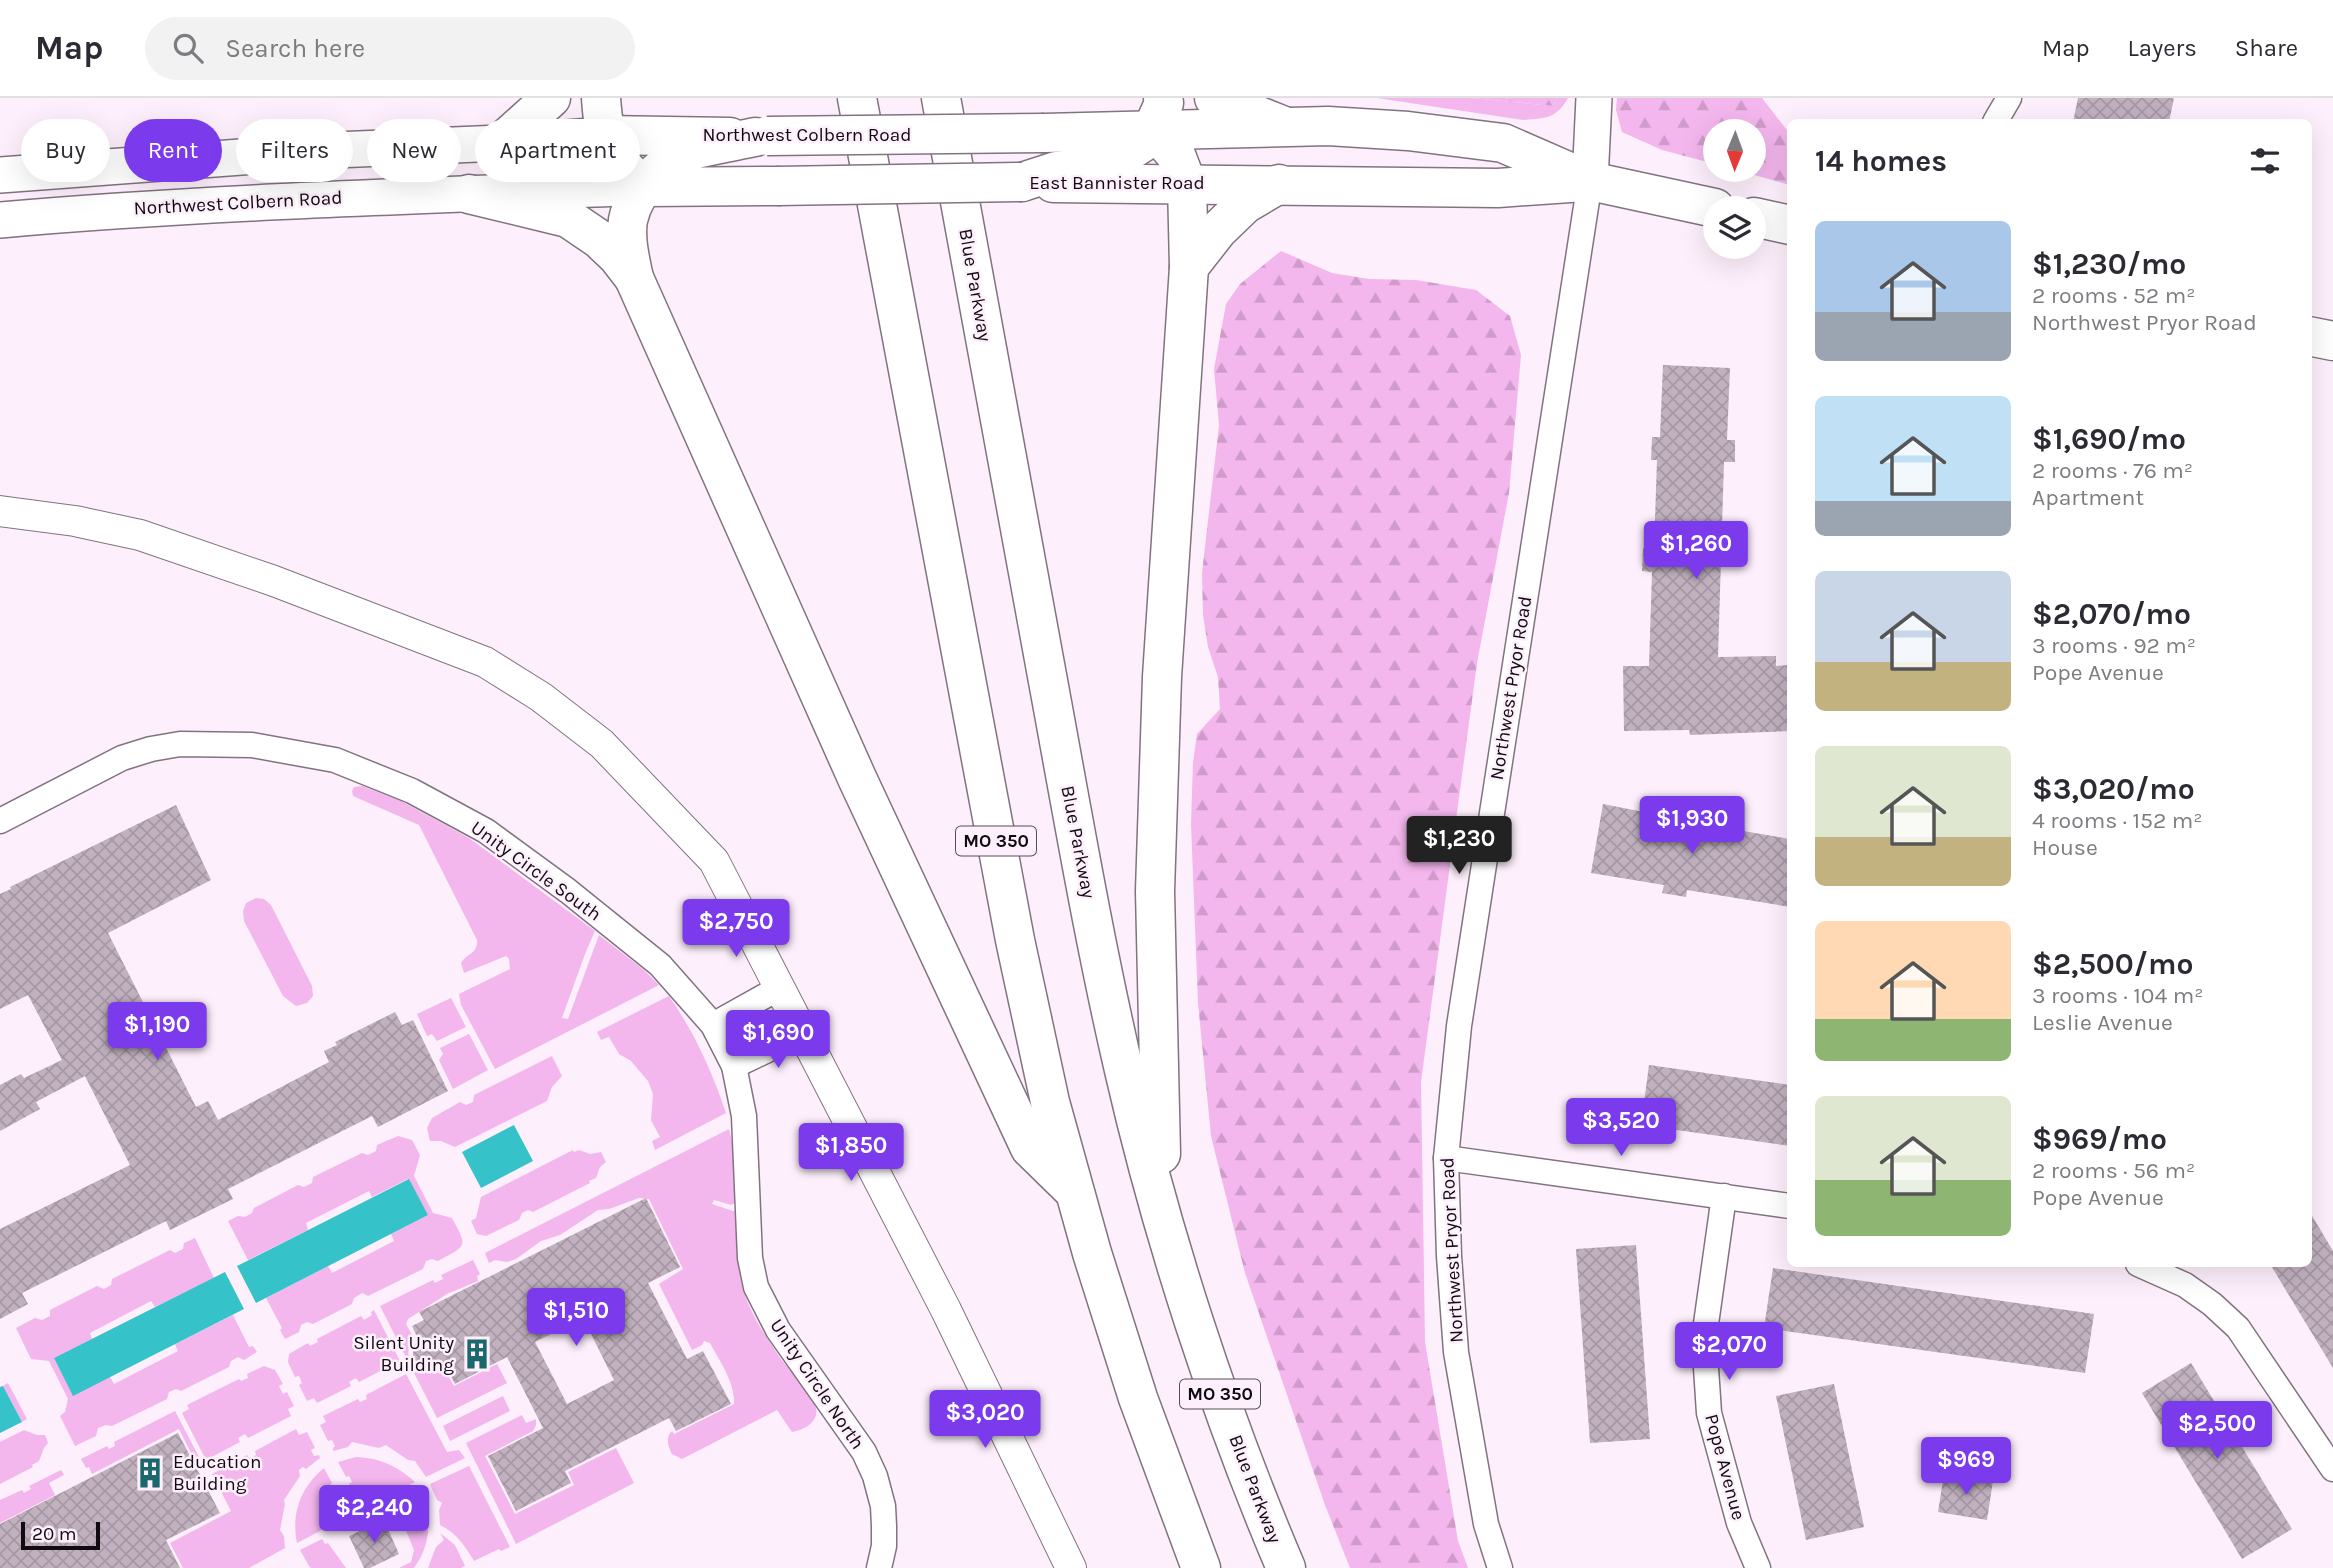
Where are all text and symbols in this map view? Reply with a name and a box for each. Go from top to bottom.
search box [145,17,635,80]
text: Map [35,29,103,67]
icon: search [169,29,207,67]
text: Search here [225,33,365,64]
text: Map [2042,34,2090,62]
text: Layers [2128,34,2197,62]
text: Share [2235,34,2298,62]
chip: Buy [21,119,110,182]
chip: Rent [124,119,222,182]
chip: Filters [236,119,353,182]
chip: New [367,119,461,182]
chip: Apartment [475,119,640,182]
north arrow [1703,119,1766,182]
map controls [1703,119,1766,259]
street label: Northwest Colbern Road [703,124,911,146]
icon: filters [2246,142,2284,180]
text: 14 homes [1815,143,1947,179]
street label: East Bannister Road [1029,172,1205,194]
street label: Northwest Colbern Road [133,187,343,219]
button: layers [1703,196,1766,259]
street label: Blue Parkway [954,227,996,343]
text: $1,230/mo [2032,246,2186,282]
icon: home [1871,249,1955,333]
text: 2 rooms · 52 m² [2032,282,2195,309]
text: Northwest Pryor Road [2032,309,2257,336]
text: $1,690/mo [2032,421,2186,457]
icon: home [1871,424,1955,508]
text: 2 rooms · 76 m² [2032,457,2193,484]
text: Apartment [2032,484,2144,511]
pin: $1,260 [1639,522,1753,581]
text: $1,260 [1660,530,1732,557]
street label: Northwest Pryor Road [1486,595,1536,781]
text: $2,070/mo [2032,596,2191,632]
icon: home [1871,599,1955,683]
text: 3 rooms · 92 m² [2032,632,2196,659]
text: Pope Avenue [2032,659,2164,686]
text: $3,020/mo [2032,771,2195,807]
icon: home [1871,774,1955,858]
street label: Blue Parkway [1056,784,1100,900]
pin: $1,930 [1635,796,1749,856]
text: $1,930 [1656,805,1728,832]
text: 4 rooms · 152 m² [2032,807,2203,834]
street label: Unity Circle South [467,816,605,926]
pin: $1,230 [1402,816,1516,876]
text: $1,230 [1423,825,1495,852]
road number: MO 350 [956,826,1036,856]
text: House [2032,834,2098,861]
pin: $2,750 [679,900,793,959]
text: $2,750 [699,908,773,935]
text: $2,500/mo [2032,946,2193,982]
icon: home [1871,949,1955,1033]
text: 3 rooms · 104 m² [2032,982,2203,1009]
pin: $1,190 [100,1002,214,1062]
text: Leslie Avenue [2032,1009,2173,1036]
pin: $1,690 [721,1010,835,1070]
text: $1,190 [124,1011,190,1038]
text: $1,690 [742,1019,814,1046]
pin: $3,520 [1564,1098,1678,1158]
text: $3,520 [1582,1107,1660,1134]
text: $969/mo [2032,1121,2167,1157]
pin: $1,850 [794,1124,908,1183]
icon: home [1871,1124,1955,1208]
text: $1,850 [815,1132,887,1159]
street label: Northwest Pryor Road [1436,1157,1468,1343]
text: 2 rooms · 56 m² [2032,1157,2195,1184]
text: Pope Avenue [2032,1184,2164,1211]
pin: $1,510 [519,1288,633,1348]
text: $1,510 [543,1297,609,1324]
street label: Unity Circle North [765,1315,869,1453]
pin: $2,070 [1672,1322,1786,1382]
text: $2,070 [1691,1331,1767,1358]
place label: Silent Unity Building [353,1332,454,1376]
building icon: Silent Unity Building [460,1337,494,1371]
road number: MO 350 [1180,1380,1260,1408]
pin: $3,020 [928,1390,1042,1450]
text: $3,020 [946,1399,1024,1426]
pin: $2,500 [2160,1402,2274,1461]
text: $2,500 [2178,1410,2256,1437]
street label: Pope Avenue [1700,1412,1750,1522]
street label: Blue Parkway [1224,1432,1286,1547]
pin: $969 [1925,1438,2007,1497]
text: $969 [1937,1446,1995,1473]
place label: Education Building [173,1451,261,1495]
building icon: Education Building [133,1456,167,1490]
pin: $2,240 [317,1486,431,1545]
text: $2,240 [335,1494,413,1521]
scale bar [21,1519,100,1551]
text: 20 m [32,1523,77,1545]

